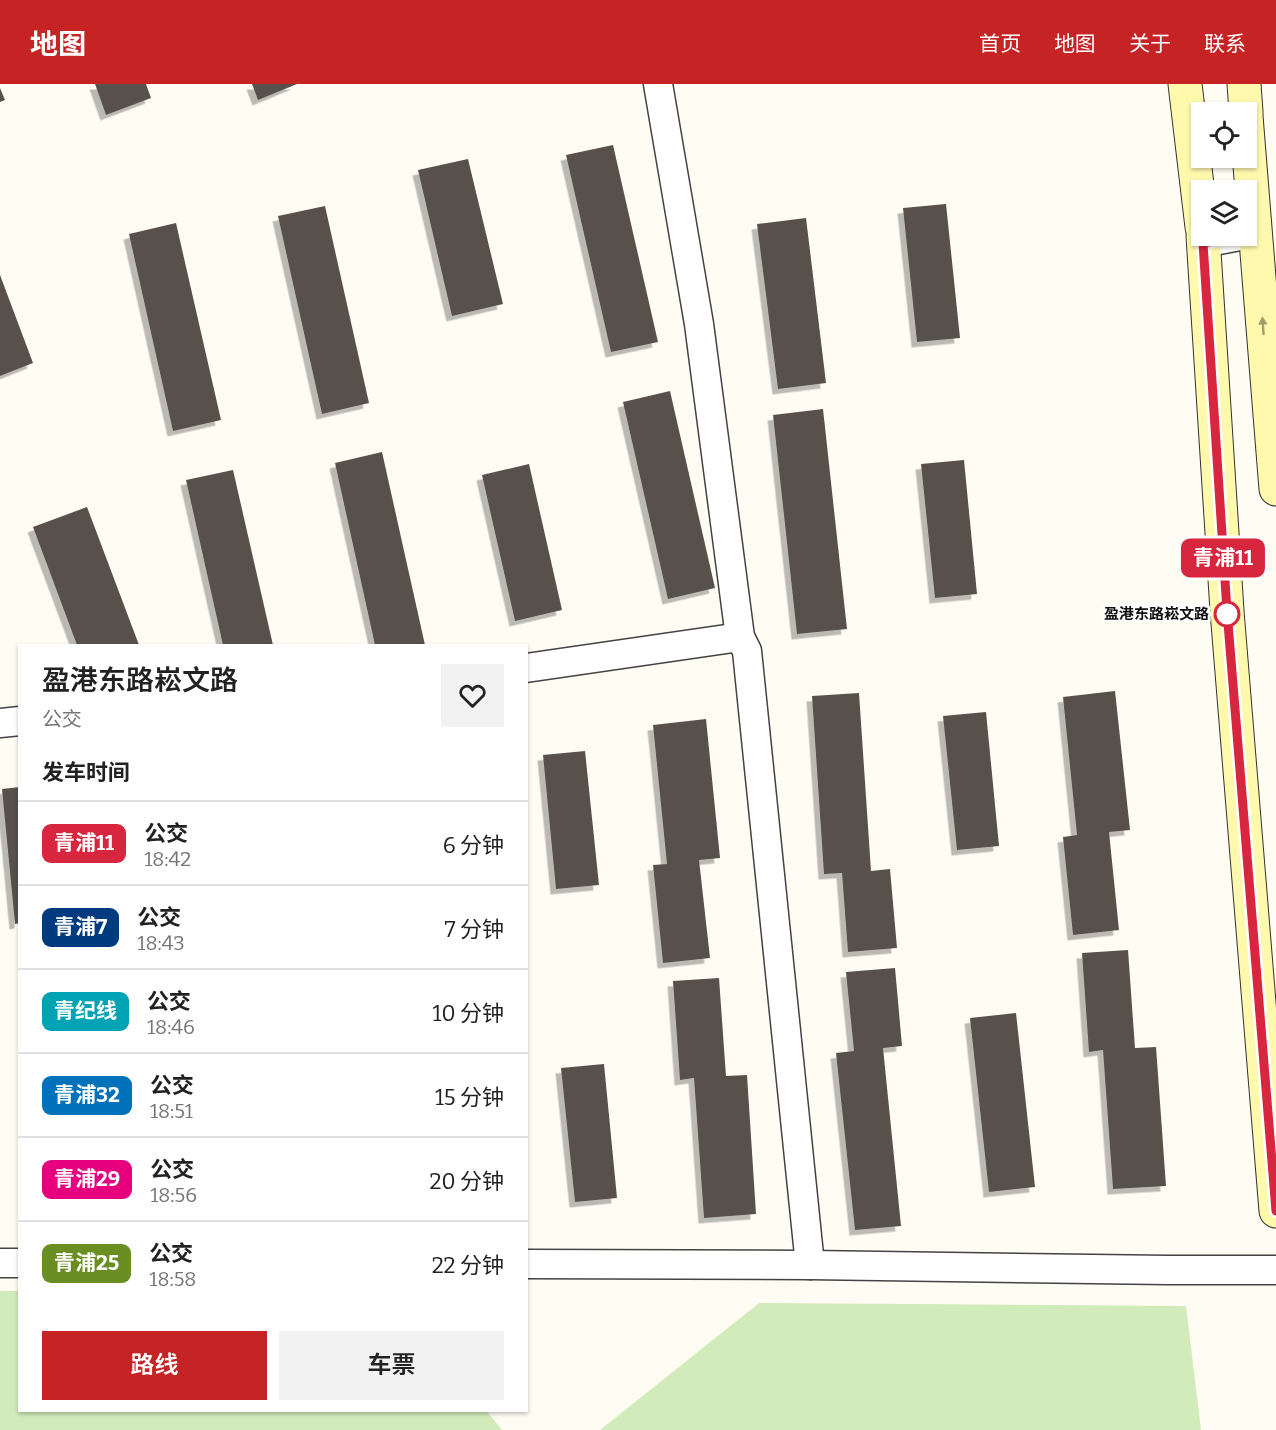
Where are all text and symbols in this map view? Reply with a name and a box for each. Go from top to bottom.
text: 地图 [30,28,86,61]
text: 首页 [979,31,1021,57]
text: 地图 [1054,31,1096,57]
text: 关于 [1129,31,1171,57]
text: 联系 [1204,31,1246,57]
map controls [1191,102,1257,246]
button: locate [1191,102,1257,168]
button: layers [1191,180,1257,246]
one-way arrow [1258,316,1268,335]
line badge: 青浦11 [1181,538,1265,578]
text: 青浦11 [1193,545,1253,571]
marker: 盈港东路崧文路 [1214,601,1240,627]
place label: 盈港东路崧文路 [1104,605,1209,623]
text: 盈港东路崧文路 [42,664,238,697]
button: heart [441,664,504,727]
text: 公交 [42,707,82,731]
text: 发车时间 [42,759,130,786]
text: 公交 [144,820,188,847]
text: 青浦11 [54,830,114,856]
text: 6 分钟 [443,832,504,859]
text: 18:42 [144,847,191,871]
text: 公交 [137,904,181,931]
text: 青浦7 [54,914,107,940]
text: 7 分钟 [445,916,504,943]
text: 18:43 [137,931,185,955]
text: 公交 [147,988,191,1015]
text: 青纪线 [54,998,117,1024]
text: 10 分钟 [433,1000,504,1027]
text: 18:46 [147,1015,195,1039]
text: 公交 [150,1072,194,1099]
text: 青浦32 [54,1082,120,1108]
text: 15 分钟 [435,1084,504,1111]
text: 18:51 [150,1099,193,1123]
text: 公交 [150,1156,194,1183]
text: 青浦29 [54,1166,120,1192]
text: 20 分钟 [430,1168,504,1195]
text: 18:56 [150,1183,197,1207]
text: 公交 [149,1240,193,1267]
text: 青浦25 [54,1250,119,1276]
text: 22 分钟 [432,1252,504,1279]
text: 18:58 [149,1267,196,1291]
button: 路线 [42,1331,267,1400]
button: 车票 [279,1331,504,1400]

